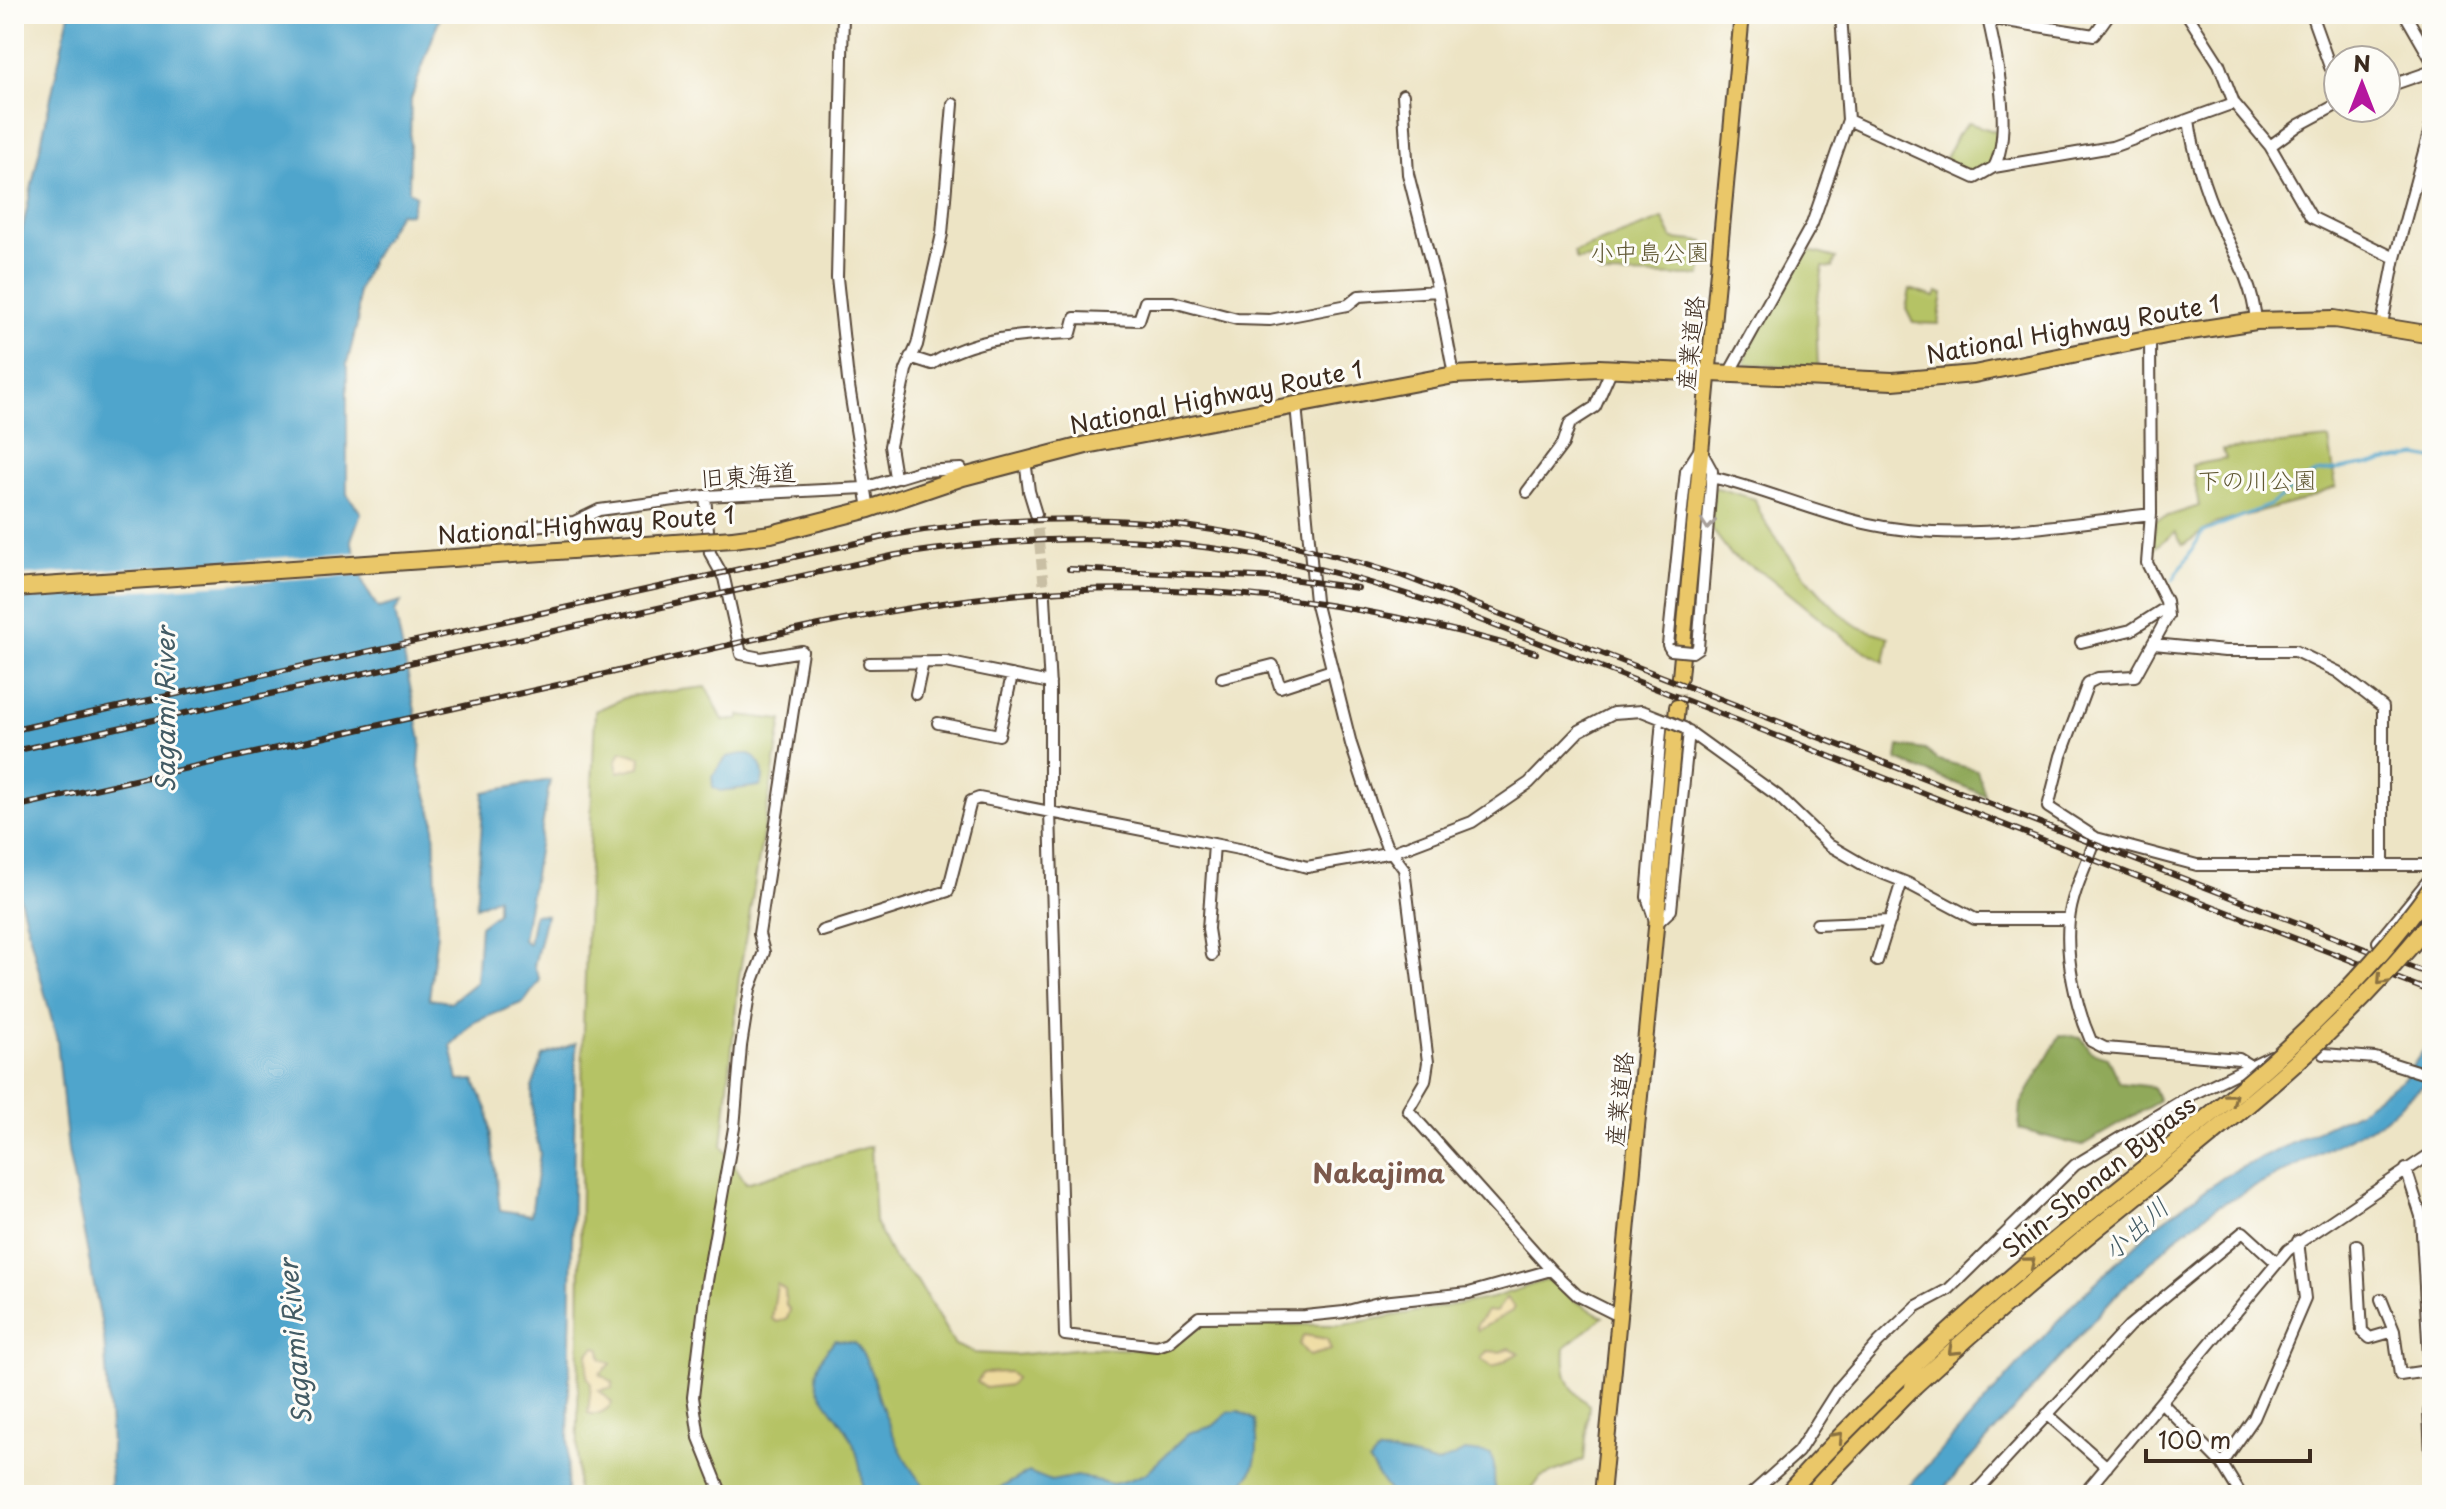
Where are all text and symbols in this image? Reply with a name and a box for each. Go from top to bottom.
north arrow [2322,44,2402,124]
text: N [2353,46,2371,79]
park label: 小中島公園 [1590,233,1710,269]
street label: National Highway Route 1 [1923,284,2223,372]
street label: 産業道路 [1666,293,1712,393]
street label: National Highway Route 1 [1066,350,1366,442]
street label: 旧東海道 [699,453,797,495]
park label: 下の川公園 [2197,461,2317,497]
street label: National Highway Route 1 [436,496,736,552]
one-way arrow [1699,517,1716,530]
water label: Sagami River [145,624,184,793]
one-way arrow [2377,970,2392,985]
street label: 産業道路 [1595,1049,1641,1149]
street label: Shin-Shonan Bypass [1993,1086,2203,1266]
one-way arrow [2223,1093,2237,1108]
district label: Nakajima [1313,1153,1445,1192]
water label: 小出川 [2093,1187,2177,1269]
water label: Sagami River [267,1255,321,1426]
one-way arrow [2020,1257,2035,1271]
one-way arrow [1947,1341,1962,1355]
scale bar [2146,1413,2310,1463]
text: 100 m [2158,1421,2231,1457]
one-way arrow [1829,1432,1844,1446]

